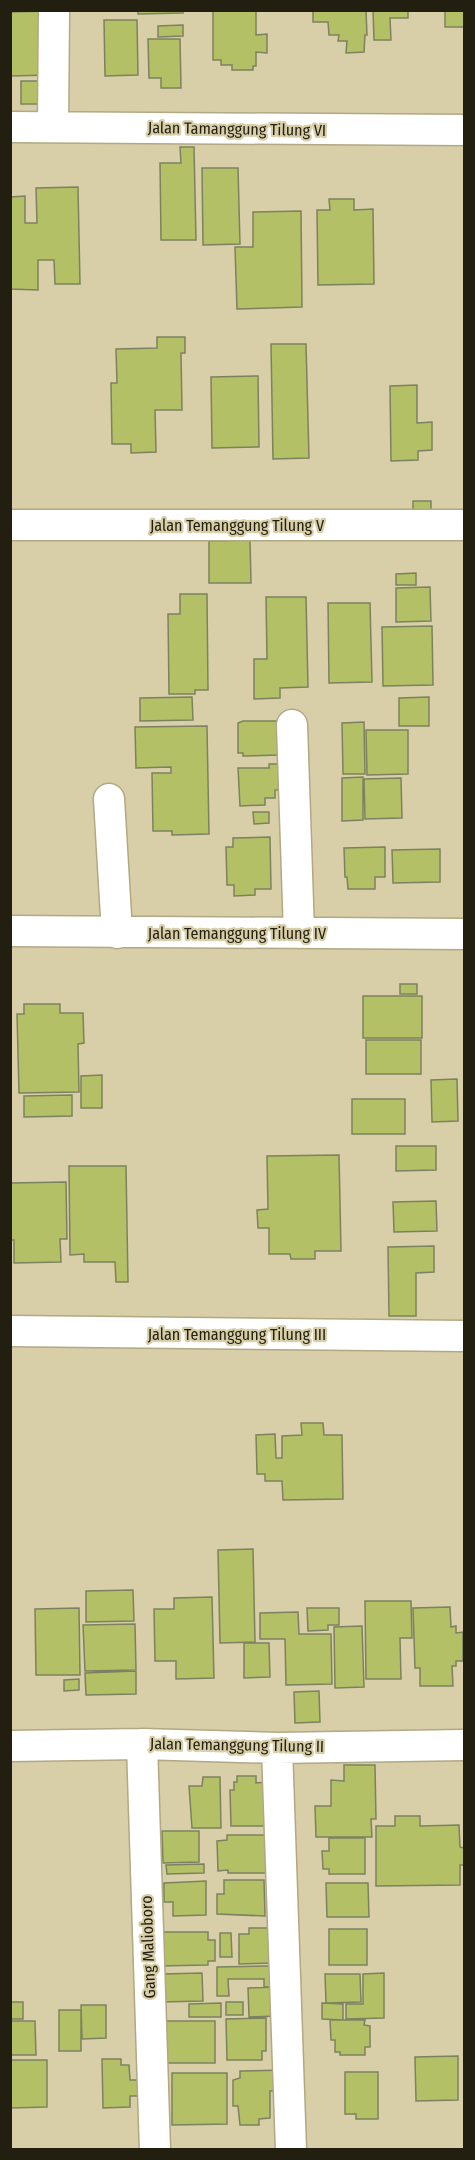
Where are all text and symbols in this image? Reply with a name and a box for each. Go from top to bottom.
street label: Jalan Tamanggung Tilung VI [148,118,326,140]
street label: Jalan Temanggung Tilung V [150,516,325,535]
street label: Jalan Temanggung Tilung IV [148,924,327,943]
street label: Jalan Temanggung Tilung III [148,1325,326,1344]
street label: Jalan Temanggung Tilung II [150,1734,324,1756]
street label: Gang Malioboro [137,1895,159,1999]

